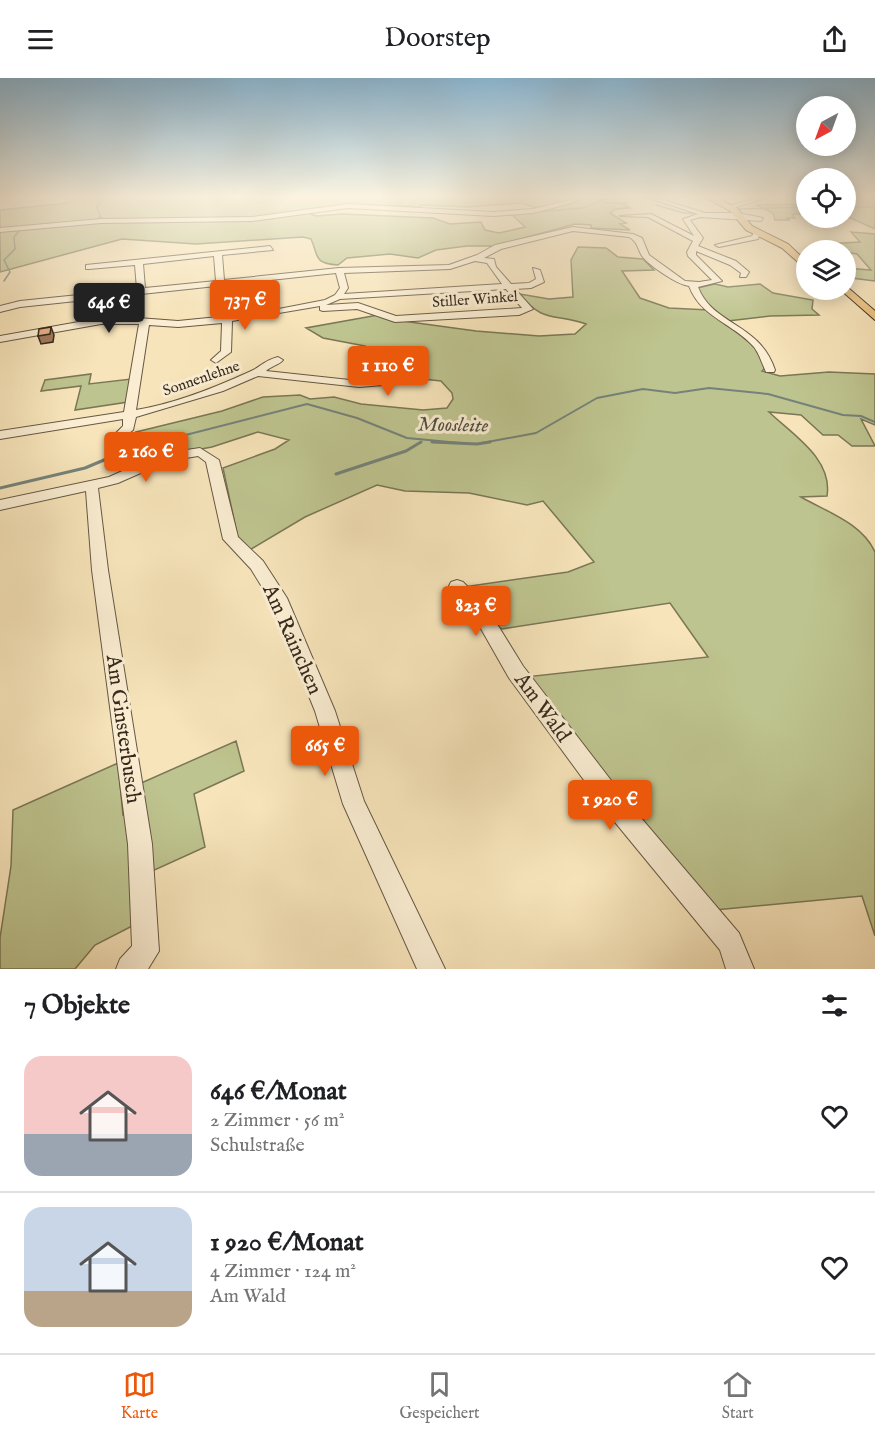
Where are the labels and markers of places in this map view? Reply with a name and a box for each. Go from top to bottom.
pin: 737 € [203,280,287,331]
pin: 646 € [67,283,151,334]
pin: 1 110 € [333,346,443,397]
pin: 2 160 € [91,432,201,483]
pin: 823 € [434,586,518,637]
pin: 665 € [283,726,367,777]
pin: 1 920 € [555,780,665,831]

